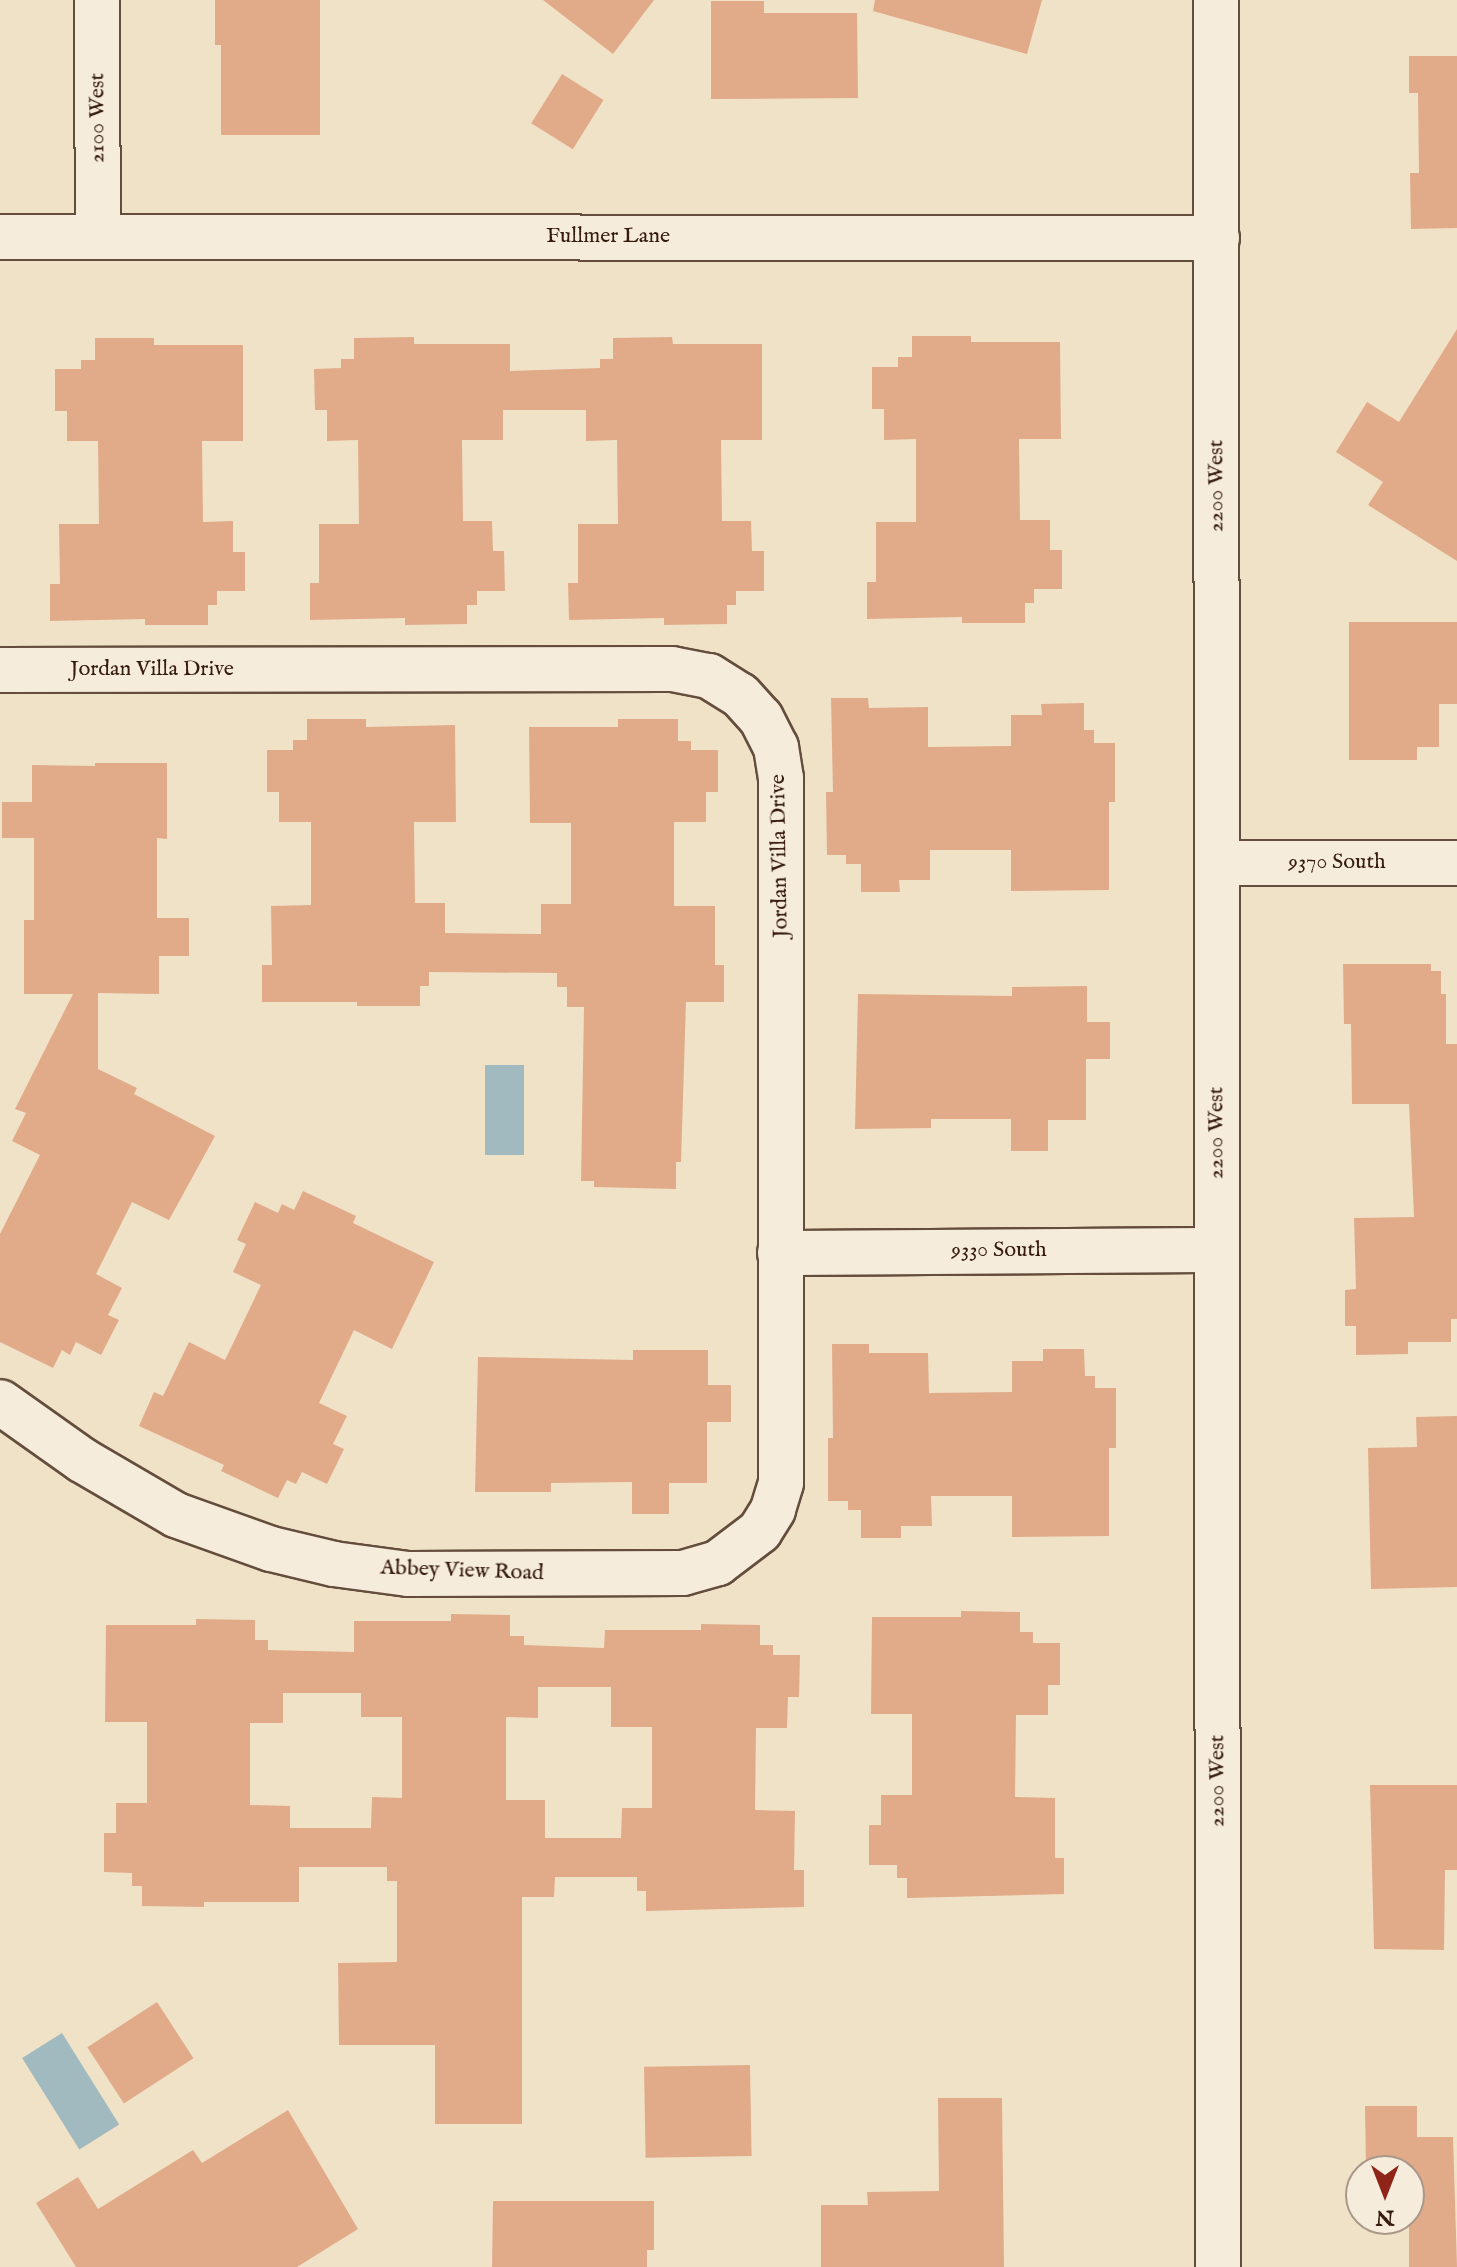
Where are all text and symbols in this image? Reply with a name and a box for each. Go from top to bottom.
street label: 2100 West [85,73,111,163]
street label: Fullmer Lane [546,224,670,250]
street label: 2200 West [1204,440,1230,532]
street label: Jordan Villa Drive [70,657,234,683]
street label: Jordan Villa Drive [765,774,795,938]
street label: 9370 South [1288,850,1386,876]
street label: 2200 West [1204,1087,1230,1179]
street label: 9330 South [951,1238,1047,1264]
street label: Abbey View Road [380,1555,544,1587]
street label: 2200 West [1205,1735,1231,1827]
north arrow [1345,2155,1425,2235]
text: N [1375,2203,1395,2231]

